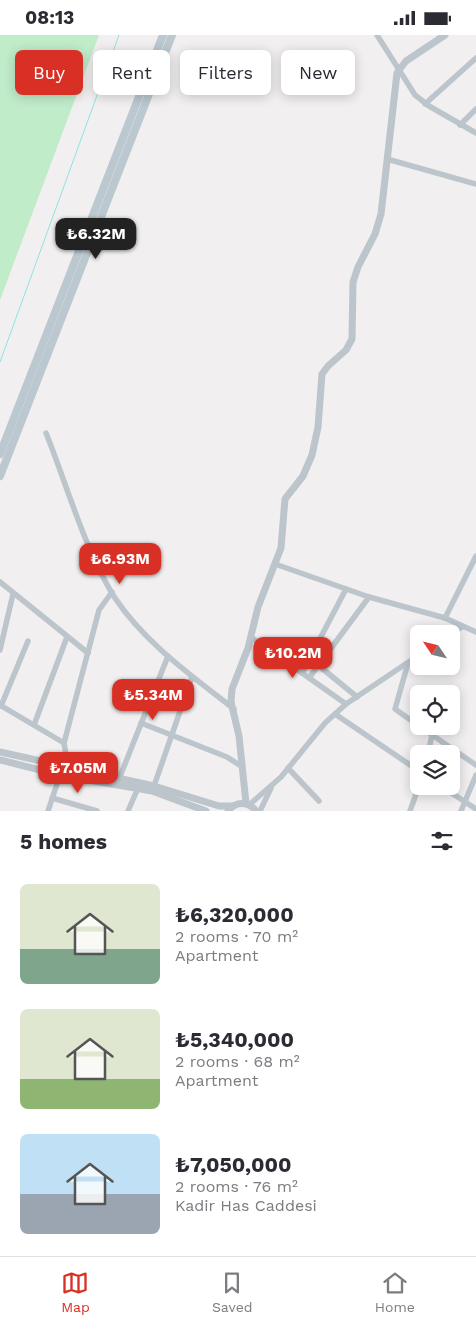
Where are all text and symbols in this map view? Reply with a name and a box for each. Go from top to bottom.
text: 08:13 [25,6,74,29]
chip: Buy [15,50,83,95]
chip: Rent [93,50,170,95]
chip: Filters [180,50,271,95]
chip: New [281,50,355,95]
pin: ₺6.32M [55,217,137,260]
text: ₺6.32M [66,224,126,243]
pin: ₺6.93M [79,543,161,585]
text: ₺6.93M [90,549,150,568]
north arrow [410,625,460,675]
map controls [410,625,460,795]
pin: ₺10.2M [252,637,334,679]
text: ₺10.2M [264,643,322,662]
pin: ₺5.34M [112,679,194,721]
text: ₺5.34M [123,685,183,704]
button: locate [410,685,460,735]
button: layers [410,745,460,795]
pin: ₺7.05M [37,751,119,794]
text: ₺7.05M [49,758,107,777]
icon: filters [428,827,456,855]
text: 5 homes [20,829,107,854]
text: ₺6,320,000 [175,902,294,927]
icon: home [60,904,120,964]
text: 2 rooms · 70 m² [175,927,298,946]
text: Apartment [175,946,258,965]
text: ₺5,340,000 [175,1027,294,1052]
icon: home [60,1029,120,1089]
text: 2 rooms · 68 m² [175,1052,300,1071]
text: Apartment [175,1071,258,1090]
text: ₺7,050,000 [175,1152,291,1177]
icon: home [60,1154,120,1214]
text: 2 rooms · 76 m² [175,1177,298,1196]
text: Kadir Has Caddesi [175,1196,317,1215]
tab: Map [61,1269,90,1315]
tab: Saved [212,1269,253,1315]
tab: Home [375,1269,415,1315]

